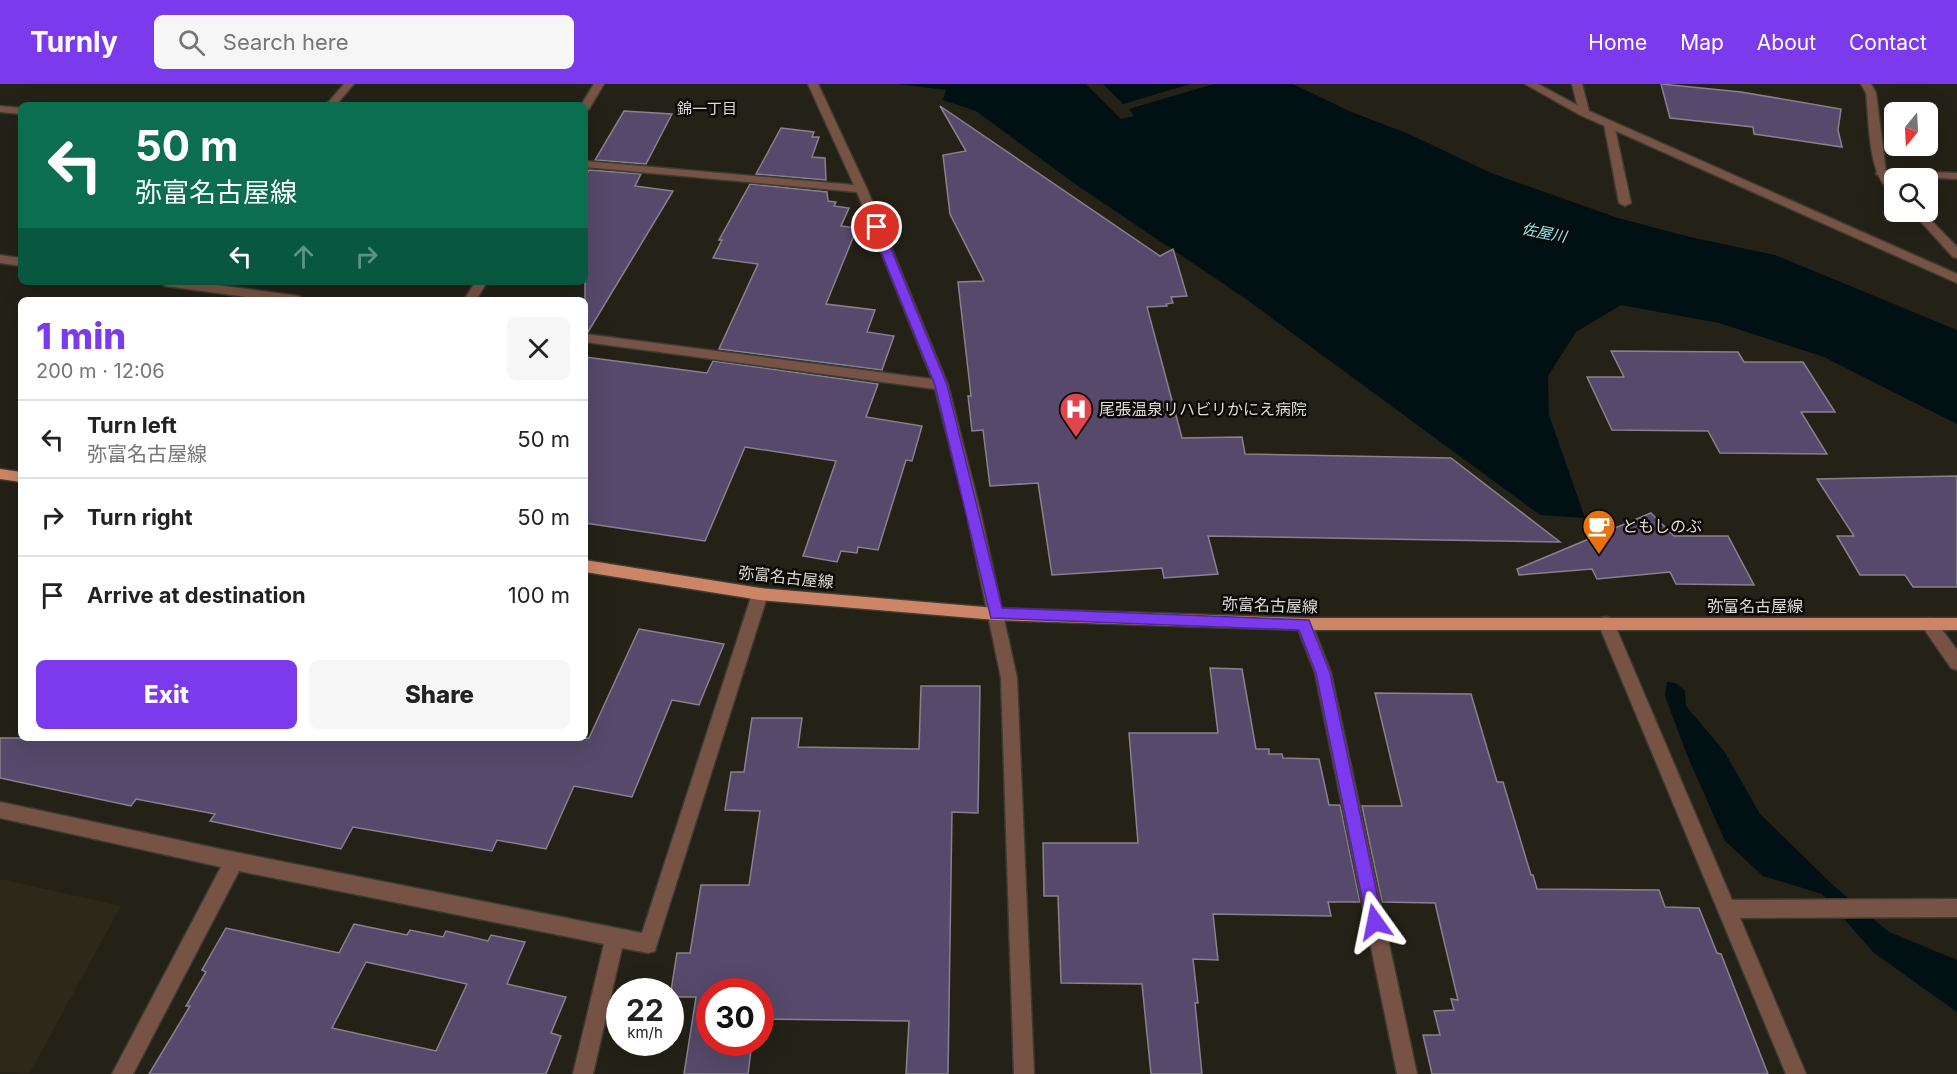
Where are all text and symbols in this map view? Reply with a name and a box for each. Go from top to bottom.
search box [154,15,574,69]
text: Turnly [30,25,118,59]
icon: search [175,26,208,59]
text: Search here [223,29,349,55]
text: Home [1588,30,1647,55]
text: Map [1680,30,1724,55]
text: About [1757,30,1816,55]
text: Contact [1849,30,1927,55]
district label: 錦一丁目 [677,99,737,118]
north arrow [1884,102,1938,156]
map controls [1884,102,1938,222]
text: 50 m [135,120,238,171]
icon: left [36,126,114,204]
button: search [1884,168,1938,222]
text: 弥富名古屋線 [135,176,297,209]
pin [851,201,902,252]
icon: arrive [860,210,893,243]
water label: 佐屋川 [1520,219,1570,247]
icon: left [224,240,257,273]
icon: ahead [287,240,320,273]
icon: right [350,240,383,273]
text: 1 min [36,314,126,358]
button: close [507,317,570,380]
text: 200 m · 12:06 [36,359,165,383]
hospital icon: 尾張温泉リハビリかにえ病院 [1058,391,1094,438]
place label: 尾張温泉リハビリかにえ病院 [1099,399,1307,419]
text: Turn left [87,412,177,438]
icon: left [36,423,69,456]
text: 50 m [517,426,570,452]
text: 弥富名古屋線 [87,442,207,466]
icon: right [36,501,69,534]
text: Turn right [87,504,193,530]
text: 50 m [517,504,570,530]
cafe icon: ともしのぶ [1581,508,1617,555]
place label: ともしのぶ [1622,516,1702,536]
street label: 弥富名古屋線 [737,562,835,592]
icon: arrive [36,579,69,612]
text: Arrive at destination [87,582,306,608]
text: 100 m [508,582,570,608]
street label: 弥富名古屋線 [1222,593,1318,617]
street label: 弥富名古屋線 [1707,596,1803,616]
button: Exit [36,660,297,729]
button: Share [309,660,570,729]
position arrow [1343,890,1407,954]
speed limit sign: 30 [696,978,774,1056]
text: 22 [626,992,664,1028]
text: km/h [627,1023,663,1042]

